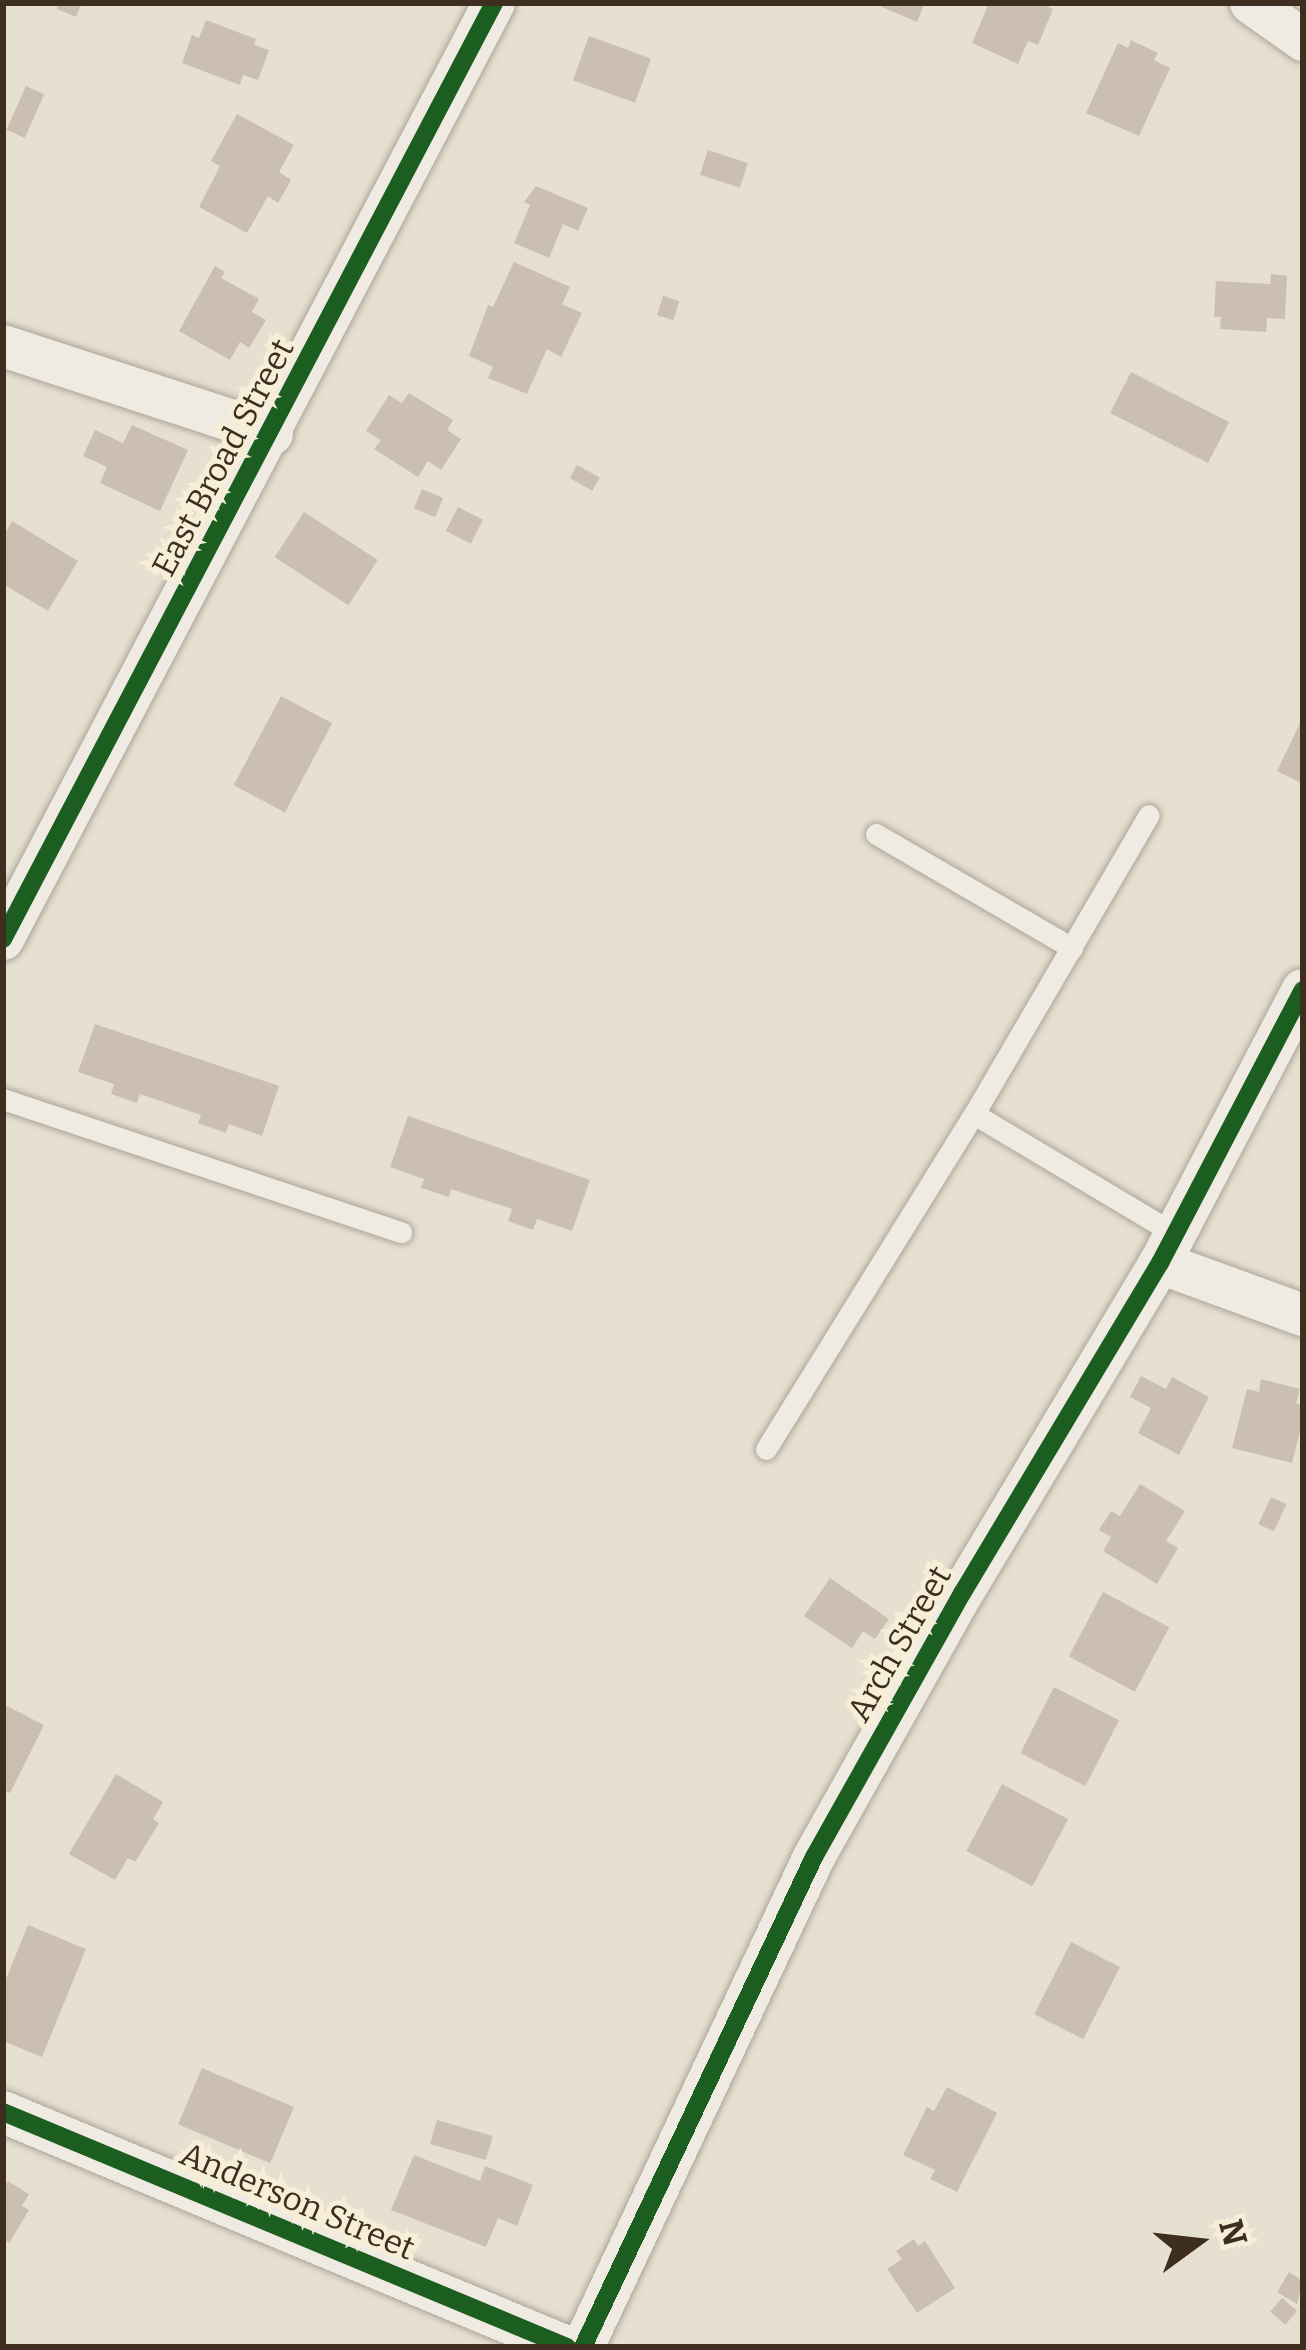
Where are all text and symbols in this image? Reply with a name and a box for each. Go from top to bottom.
street label: East Broad Street [145,333,303,583]
street label: Arch Street [840,1559,960,1729]
street label: Anderson Street [174,2135,420,2269]
north arrow [1138,2182,1258,2302]
text: N [1210,2215,1255,2250]

